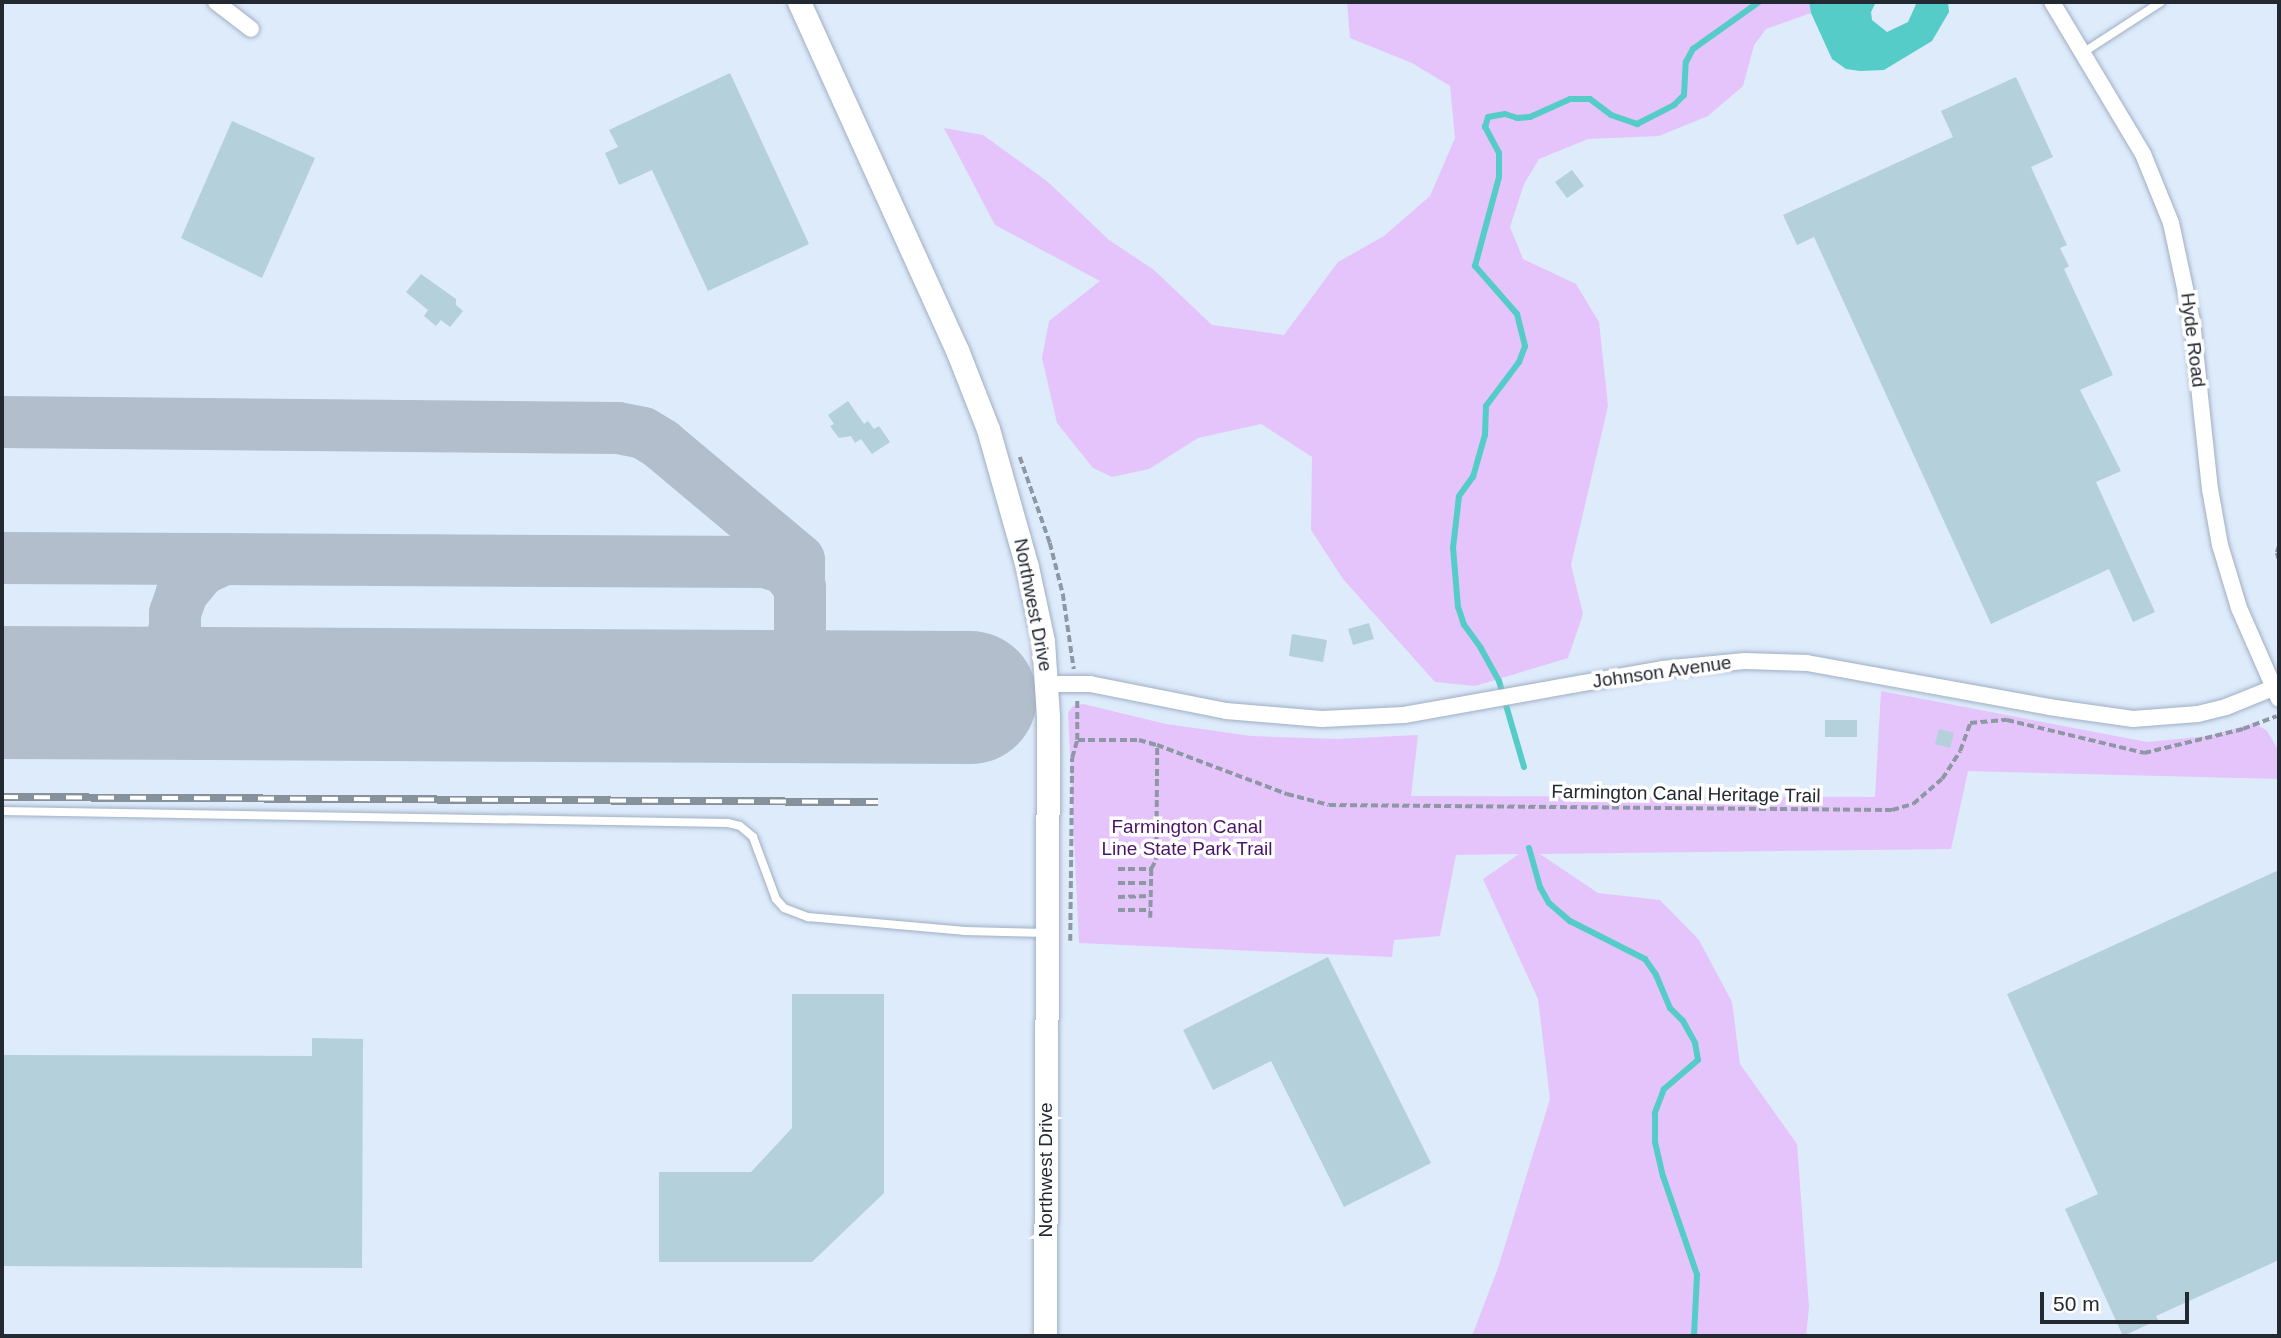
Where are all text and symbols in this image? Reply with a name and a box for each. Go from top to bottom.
street label: Hyde Road [2176,291,2210,389]
street label: Northwest Drive [1009,536,1057,674]
street label: Johnson Avenue [1590,651,1734,693]
street label: Farmington Canal Heritage Trail [1551,780,1821,808]
park label: Farmington Canal Line State Park Trail [1101,816,1273,860]
street label: Northwest Drive [1035,1102,1057,1238]
scale bar [2043,1278,2192,1322]
text: 50 m [2053,1292,2100,1315]

